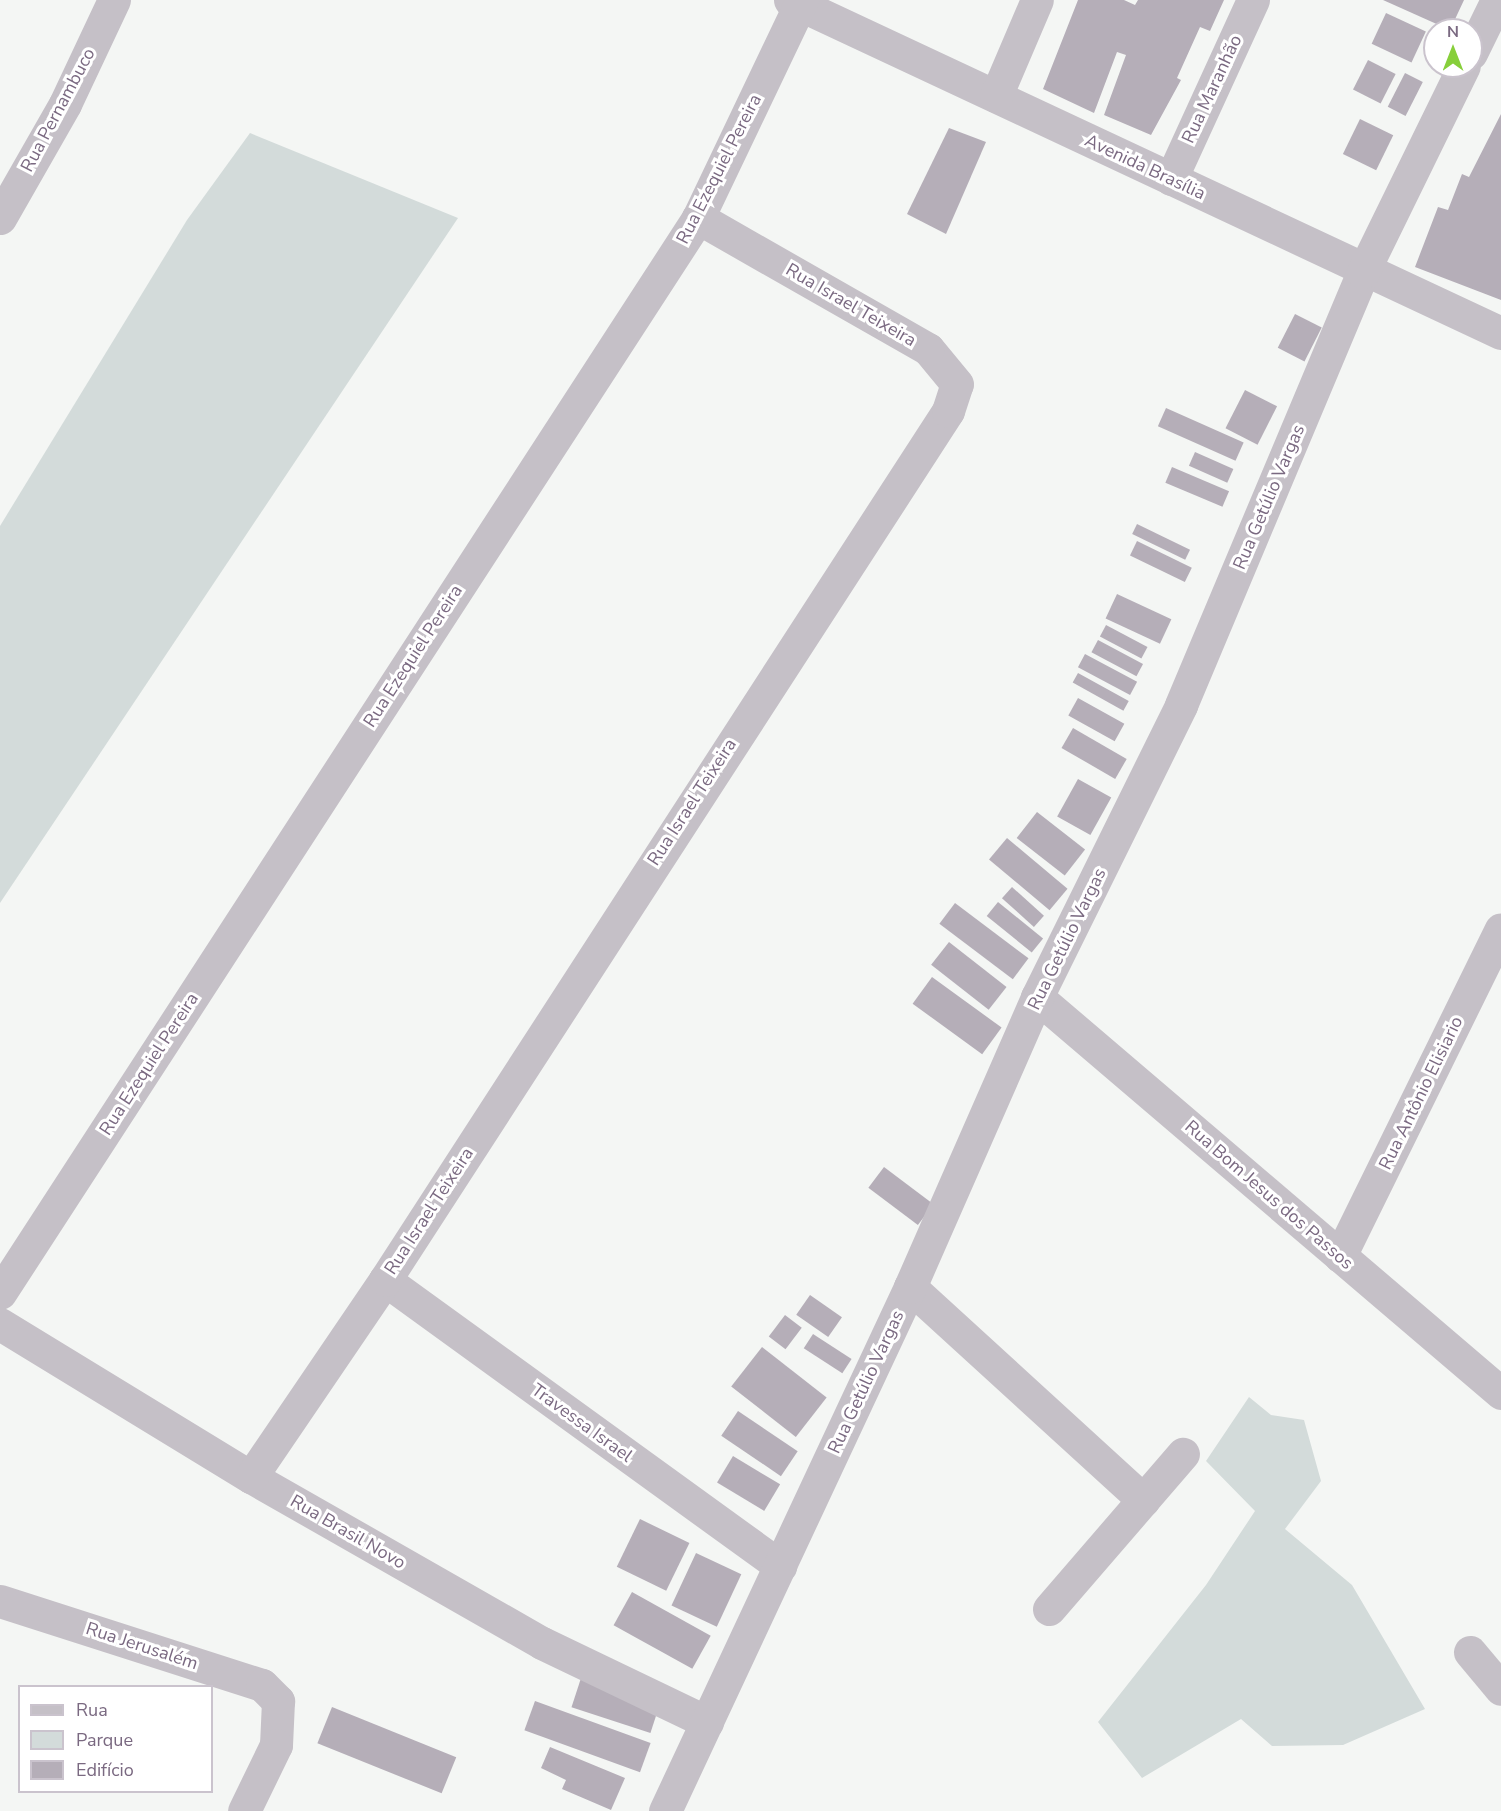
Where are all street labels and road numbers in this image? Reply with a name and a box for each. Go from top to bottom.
street label: Rua Maranhão [1177,31,1247,147]
street label: Rua Pernambuco [16,44,100,176]
street label: Rua Ezequiel Pereira [672,90,766,248]
street label: Avenida Brasília [1081,130,1209,204]
street label: Rua Israel Teixeira [782,259,920,351]
street label: Rua Getúlio Vargas [1229,421,1309,573]
street label: Rua Ezequiel Pereira [359,581,467,731]
street label: Rua Israel Teixeira [643,734,741,870]
street label: Rua Getúlio Vargas [1023,864,1111,1014]
street label: Rua Ezequiel Pereira [95,989,203,1139]
street label: Rua Antônio Elisiario [1374,1013,1468,1173]
street label: Rua Bom Jesus dos Passos [1180,1116,1358,1274]
street label: Rua Israel Teixeira [380,1143,478,1279]
street label: Rua Getúlio Vargas [823,1307,909,1457]
street label: Travessa Israel [527,1379,637,1467]
street label: Rua Brasil Novo [287,1490,409,1574]
street label: Rua Jerusalém [83,1618,201,1674]

